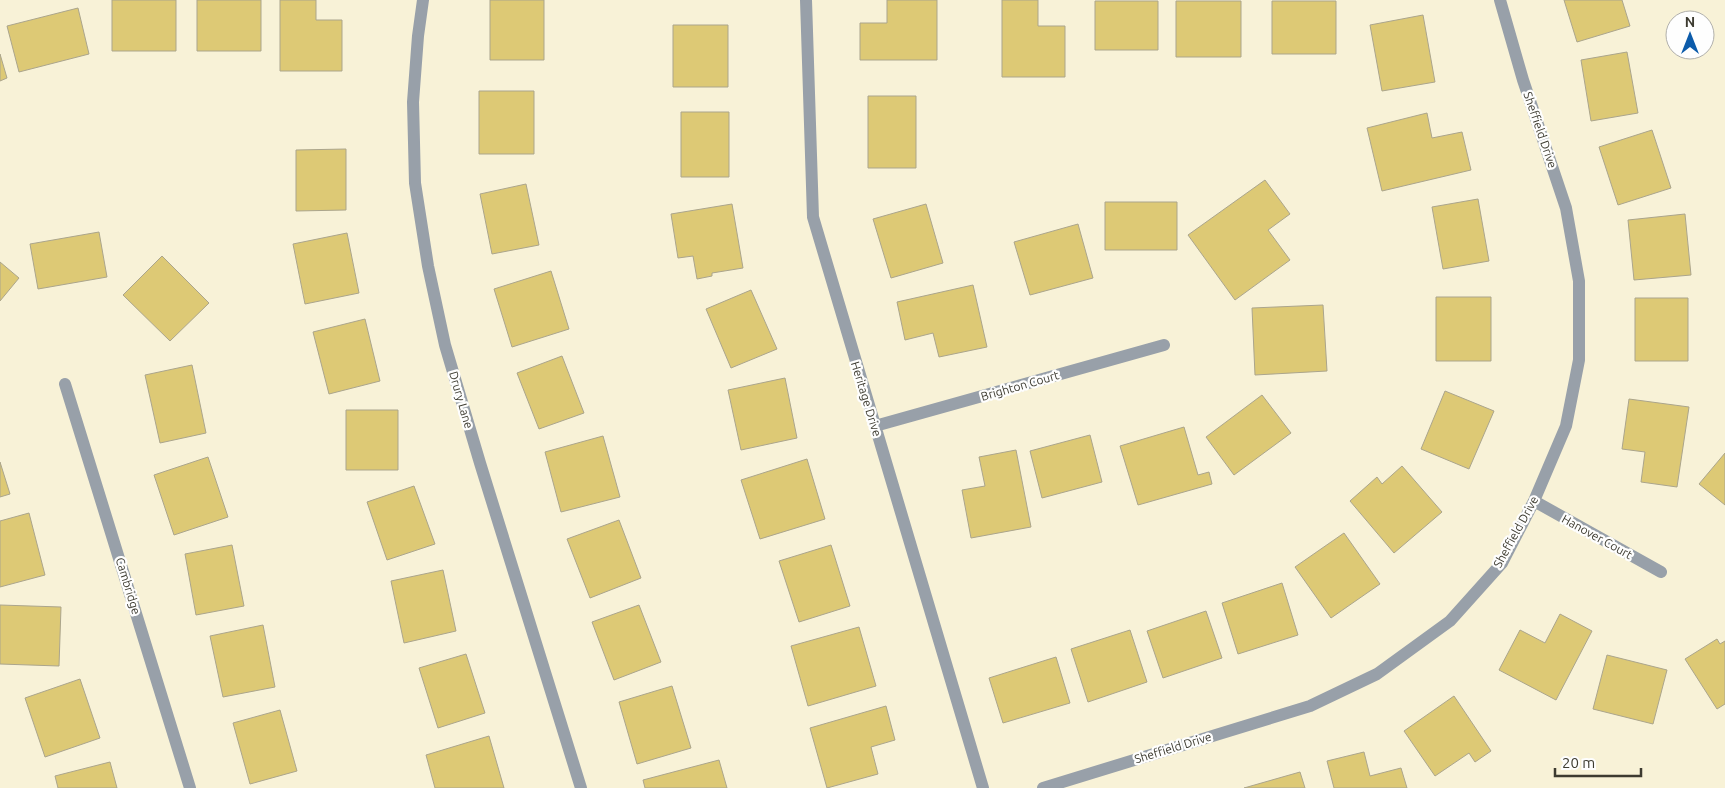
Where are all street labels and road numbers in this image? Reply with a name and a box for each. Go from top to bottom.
street label: Sheffield Drive [1521,90,1560,170]
street label: Heritage Drive [849,360,884,438]
street label: Brighton Court [979,368,1061,403]
street label: Drury Lane [447,370,476,430]
street label: Sheffield Drive [1491,494,1541,570]
street label: Hanover Court [1560,512,1635,561]
street label: Cambridge [114,556,143,616]
street label: Sheffield Drive [1133,730,1213,765]

